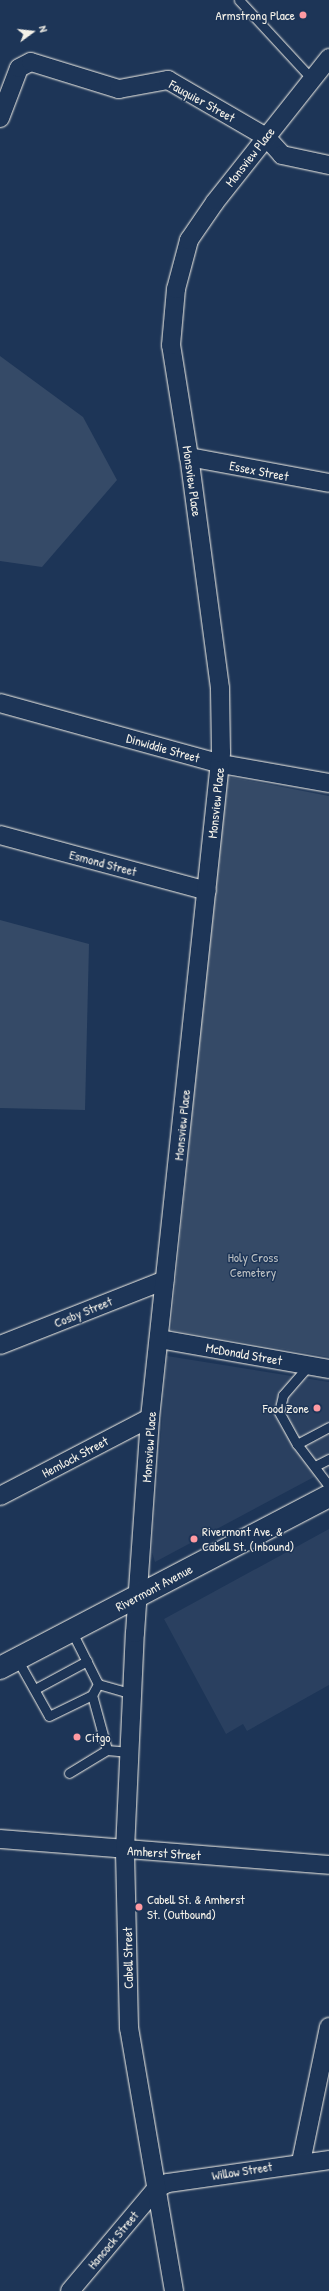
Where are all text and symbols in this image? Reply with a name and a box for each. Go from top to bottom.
place label: Armstrong Place [215,7,295,23]
marker: Armstrong Place [298,10,308,20]
north arrow [12,12,52,52]
text: N [36,24,51,34]
street label: Fauquier Street [166,77,238,125]
street label: Monsview Place [222,124,278,190]
street label: Monsview Place [179,445,205,517]
street label: Essex Street [228,458,290,484]
street label: Dinwiddie Street [125,730,201,766]
street label: Monsview Place [205,767,227,839]
street label: Esmond Street [68,847,138,879]
street label: Monsview Place [171,1089,193,1161]
park label: Holy Cross Cemetery [228,1250,278,1281]
street label: Cosby Street [52,1293,114,1331]
street label: McDonald Street [205,1340,283,1368]
place label: Food Zone [263,1400,309,1416]
marker: Food Zone [312,1403,322,1413]
street label: Monsview Place [139,1411,159,1483]
street label: Hemlock Street [39,1433,111,1481]
place label: Rivermont Ave. & Cabell St. (Inbound) [202,1524,294,1555]
marker: Rivermont Ave. & Cabell St. (Inbound) [189,1534,199,1544]
street label: Rivermont Avenue [113,1561,195,1615]
place label: Citgo [85,1729,111,1745]
marker: Citgo [72,1732,82,1742]
street label: Amherst Street [127,1843,201,1863]
place label: Cabell St. & Amherst St. (Outbound) [147,1892,245,1923]
marker: Cabell St. & Amherst St. (Outbound) [134,1902,144,1912]
street label: Cabell Street [120,1927,136,1989]
street label: Willow Street [211,2159,273,2183]
street label: Hancock Street [84,2208,142,2272]

